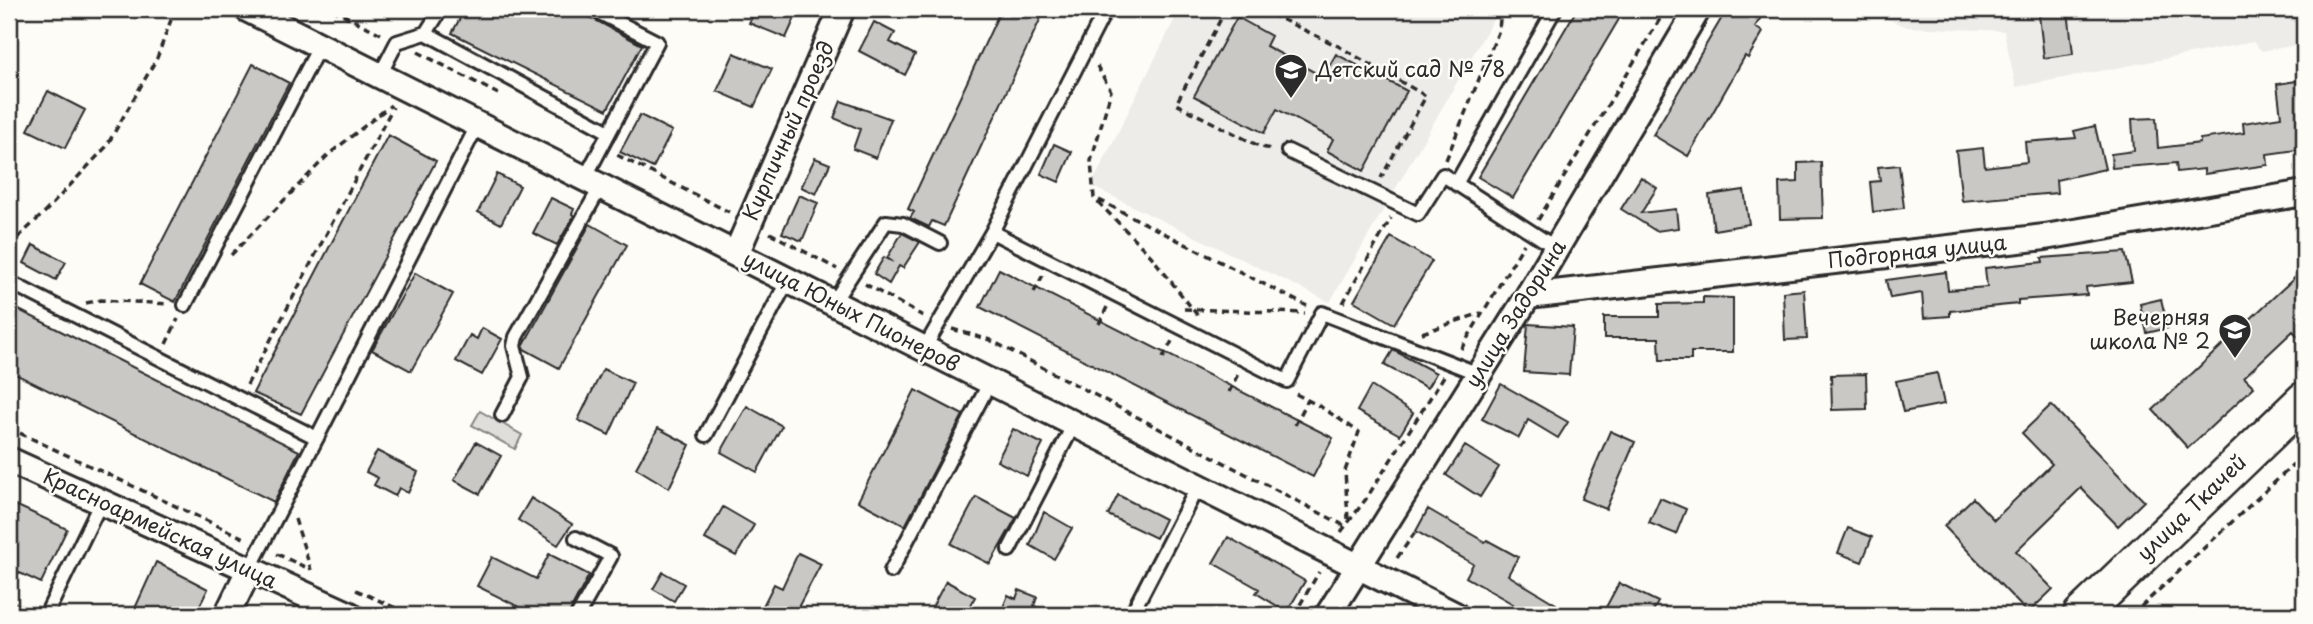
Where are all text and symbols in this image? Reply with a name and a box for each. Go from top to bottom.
street label: Кирпичный проезд [733,35,841,225]
school or university icon: Детский сад № 78 [1272,51,1310,100]
place label: Детский сад № 78 [1315,52,1505,84]
street label: Подгорная улица [1826,225,2009,275]
street label: улица Задорина [1456,232,1573,393]
street label: улица Юных Пионеров [738,242,966,379]
place label: Вечерняя школа № 2 [2089,300,2210,356]
school or university icon: Вечерняя школа № 2 [2216,311,2254,360]
street label: улица Ткачей [2128,446,2253,567]
street label: Красноармейская улица [39,459,284,596]

